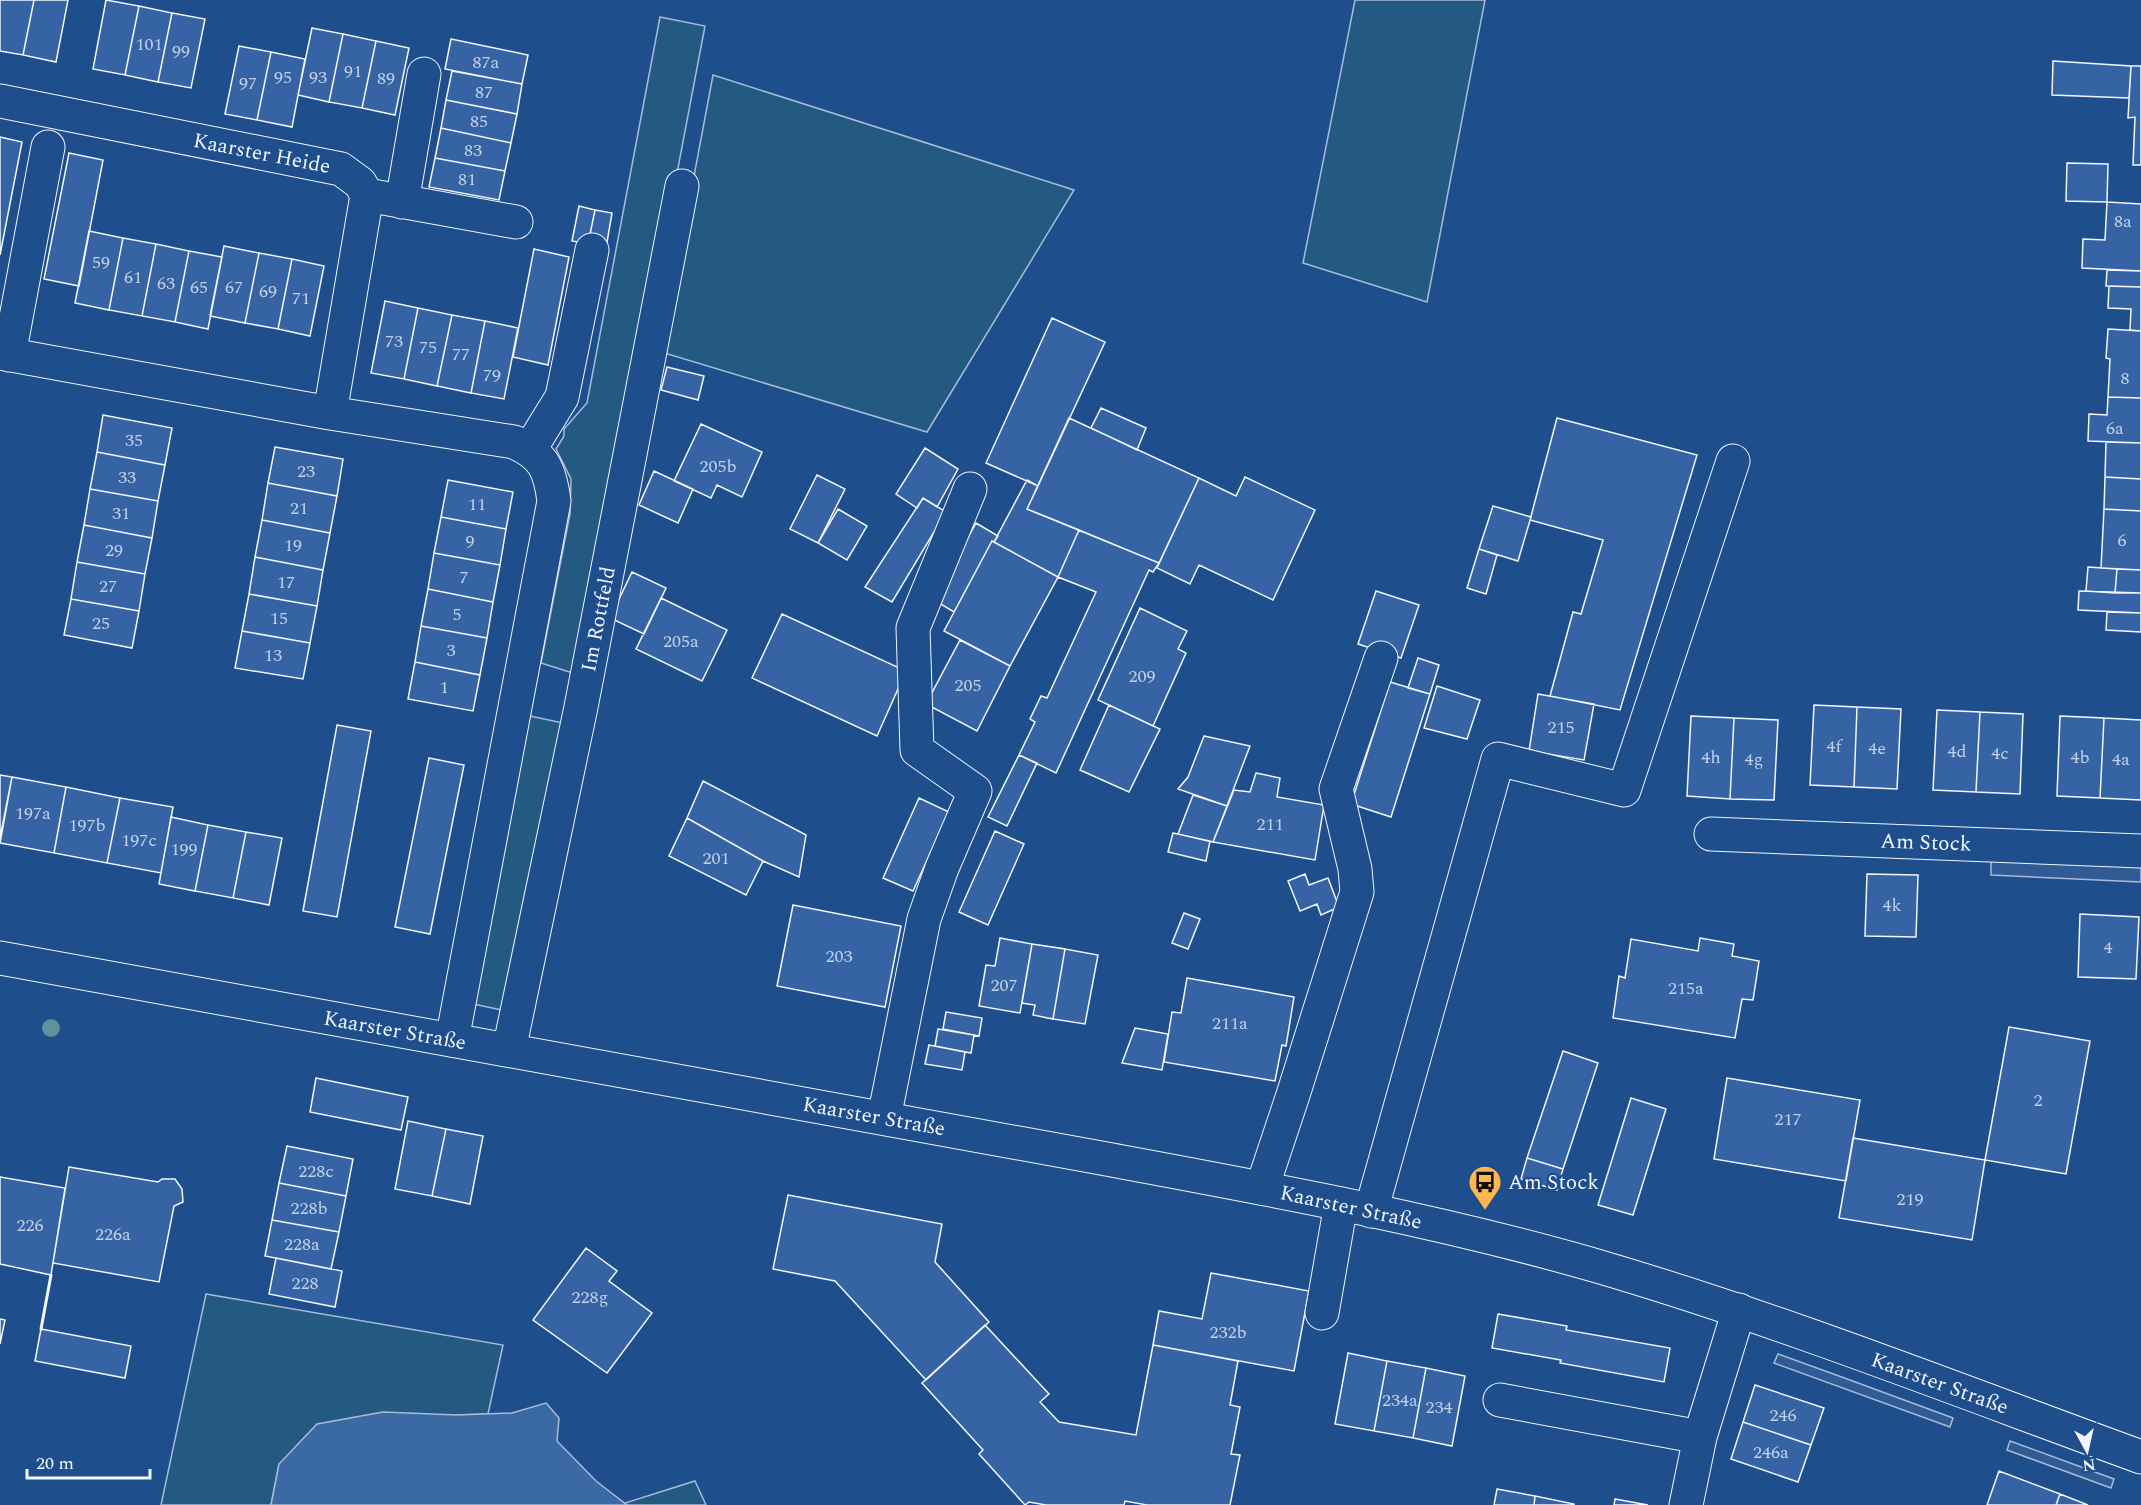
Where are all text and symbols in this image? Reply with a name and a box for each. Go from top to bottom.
house number: 101 [136,31,163,58]
house number: 99 [172,38,190,65]
house number: 87a [473,49,500,76]
house number: 91 [344,58,362,85]
house number: 95 [274,64,292,91]
house number: 93 [309,64,327,91]
house number: 89 [377,65,395,92]
house number: 97 [239,70,257,97]
house number: 87 [475,79,493,106]
house number: 85 [470,108,488,135]
street label: Kaarster Heide [190,125,333,183]
house number: 83 [464,137,482,164]
house number: 81 [458,166,476,193]
house number: 8a [2114,208,2132,235]
house number: 59 [92,249,110,276]
house number: 61 [124,264,142,291]
house number: 63 [157,270,175,297]
house number: 65 [190,274,208,301]
house number: 67 [225,274,243,301]
house number: 69 [259,278,277,305]
house number: 71 [292,285,310,312]
house number: 73 [385,328,403,355]
house number: 75 [419,334,437,361]
house number: 77 [452,341,470,368]
house number: 79 [483,362,501,389]
house number: 8 [2121,365,2130,392]
house number: 6a [2106,415,2124,442]
house number: 35 [125,427,143,454]
house number: 205b [699,453,737,480]
house number: 23 [297,458,315,485]
house number: 33 [118,464,136,491]
house number: 11 [468,491,486,518]
house number: 21 [290,495,308,522]
house number: 31 [112,500,130,527]
house number: 6 [2118,527,2127,554]
house number: 9 [466,528,475,555]
house number: 19 [284,532,302,559]
house number: 29 [105,537,123,564]
house number: 7 [460,564,469,591]
street label: Im Rottfeld [573,564,625,675]
house number: 17 [277,569,295,596]
house number: 27 [99,573,117,600]
house number: 5 [453,601,462,628]
house number: 15 [270,605,288,632]
house number: 25 [92,610,110,637]
house number: 205a [663,628,699,655]
house number: 3 [447,637,456,664]
house number: 13 [264,642,282,669]
house number: 209 [1129,663,1156,690]
house number: 205 [955,672,982,699]
house number: 1 [440,674,449,701]
house number: 215 [1548,714,1575,741]
house number: 4f [1826,733,1843,760]
house number: 4e [1868,735,1886,762]
house number: 4d [1947,738,1967,765]
house number: 4c [1991,740,2009,767]
house number: 4h [1701,744,1721,771]
house number: 4b [2070,744,2090,771]
house number: 4g [1745,746,1763,773]
house number: 4a [2112,746,2130,773]
house number: 197a [15,800,51,827]
house number: 211 [1257,811,1284,838]
house number: 197b [68,812,106,839]
street label: Am Stock [1880,825,1972,861]
house number: 197c [121,827,157,854]
house number: 199 [171,836,198,863]
house number: 201 [703,845,730,872]
house number: 4k [1882,892,1902,919]
house number: 4 [2104,934,2113,961]
house number: 203 [826,943,853,970]
house number: 207 [991,972,1018,999]
house number: 215a [1668,975,1704,1002]
street label: Kaarster Straße [321,1003,469,1059]
house number: 211a [1212,1010,1248,1037]
house number: 2 [2034,1087,2043,1114]
street label: Kaarster Straße [800,1089,948,1145]
house number: 217 [1775,1106,1802,1133]
house number: 228c [298,1158,334,1185]
bus stop icon: Am Stock [1467,1164,1503,1211]
place label: Am Stock [1508,1167,1599,1199]
street label: Kaarster Straße [1277,1177,1425,1239]
house number: 219 [1897,1186,1924,1213]
house number: 228b [290,1195,328,1222]
house number: 226 [17,1212,44,1239]
house number: 226a [95,1221,131,1248]
house number: 228a [284,1231,320,1258]
house number: 228 [292,1270,319,1297]
house number: 228g [572,1284,608,1311]
house number: 232b [1209,1319,1247,1346]
street label: Kaarster Straße [1866,1344,2013,1424]
house number: 234a [1382,1387,1418,1414]
house number: 234 [1426,1394,1453,1421]
house number: 246 [1770,1402,1797,1429]
north arrow [2057,1421,2117,1481]
house number: 246a [1753,1439,1789,1466]
scale bar [27,1442,150,1480]
text: 20 m [36,1450,74,1477]
text: N [2081,1452,2097,1478]

